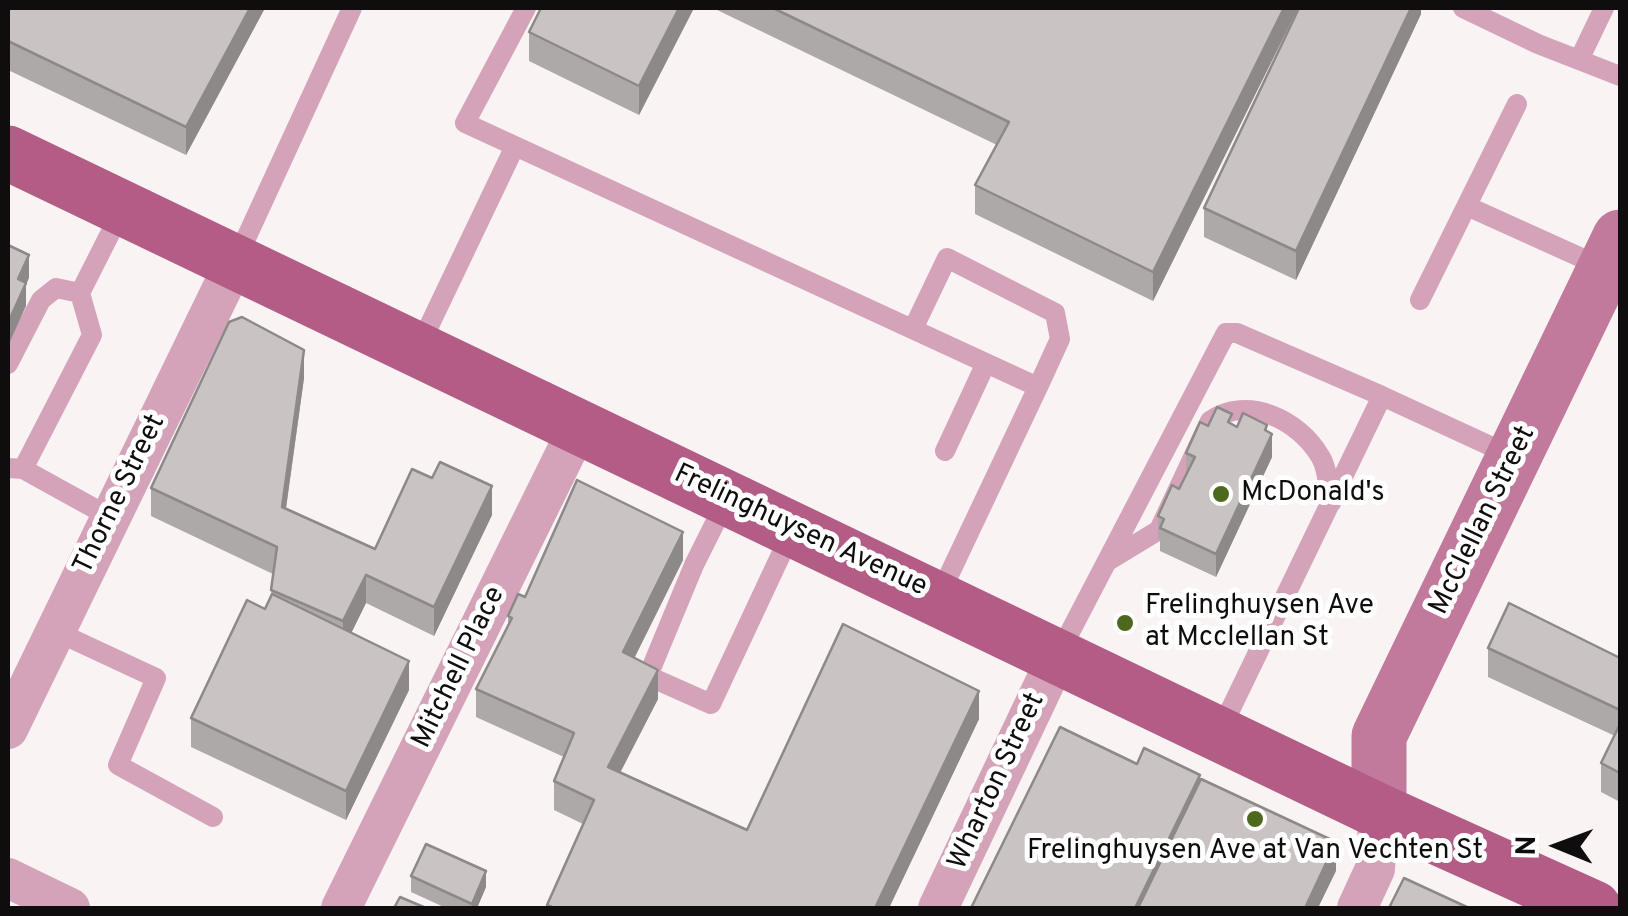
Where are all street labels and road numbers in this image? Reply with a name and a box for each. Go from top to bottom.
street label: Thorne Street [68,410,174,580]
street label: McClellan Street [1424,421,1544,621]
street label: Frelinghuysen Avenue [668,459,932,605]
street label: Mitchell Place [406,582,514,754]
street label: Wharton Street [942,688,1054,876]

